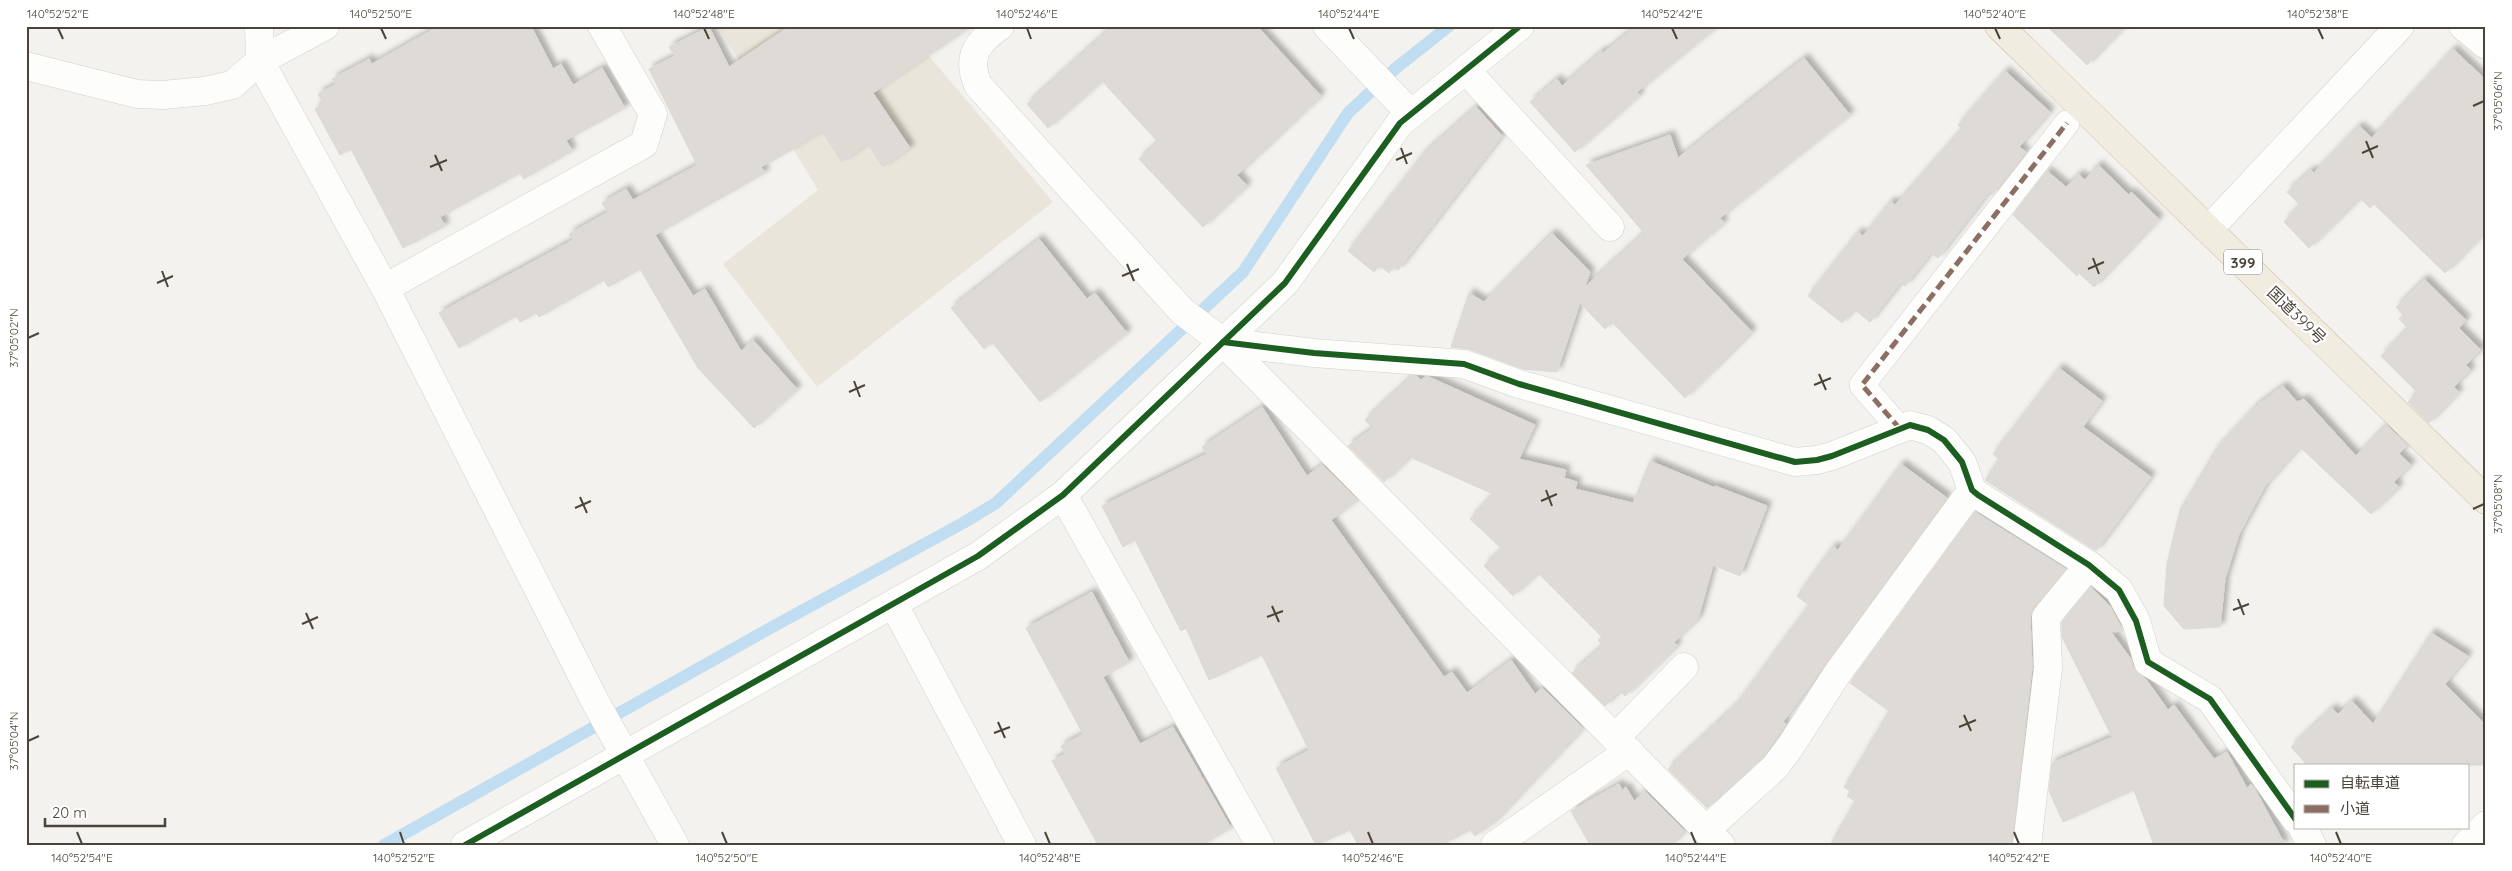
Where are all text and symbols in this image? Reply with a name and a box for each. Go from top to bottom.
text: 140°52'52"E [27,6,89,21]
text: 140°52'50"E [350,6,412,21]
text: 140°52'48"E [673,6,735,21]
text: 140°52'46"E [996,6,1058,21]
text: 140°52'44"E [1318,6,1380,21]
text: 140°52'42"E [1641,6,1703,21]
text: 140°52'40"E [1964,6,2026,21]
text: 140°52'38"E [2287,6,2349,21]
text: 37°05'06"N [2490,71,2505,131]
road number: 399 [2224,250,2262,274]
street label: 国道399号 [2263,282,2331,348]
text: 37°05'02"N [6,308,21,368]
text: 37°05'08"N [2490,474,2505,534]
text: 37°05'04"N [6,711,21,771]
legend [2294,764,2470,828]
text: 自転車道 [2340,773,2400,792]
scale bar [45,796,165,828]
text: 小道 [2340,799,2370,818]
text: 20 m [52,803,87,822]
text: 140°52'54"E [51,850,113,865]
text: 140°52'52"E [373,850,435,865]
text: 140°52'50"E [696,850,758,865]
text: 140°52'48"E [1019,850,1081,865]
text: 140°52'46"E [1342,850,1404,865]
text: 140°52'44"E [1665,850,1727,865]
text: 140°52'42"E [1988,850,2050,865]
text: 140°52'40"E [2310,850,2372,865]

